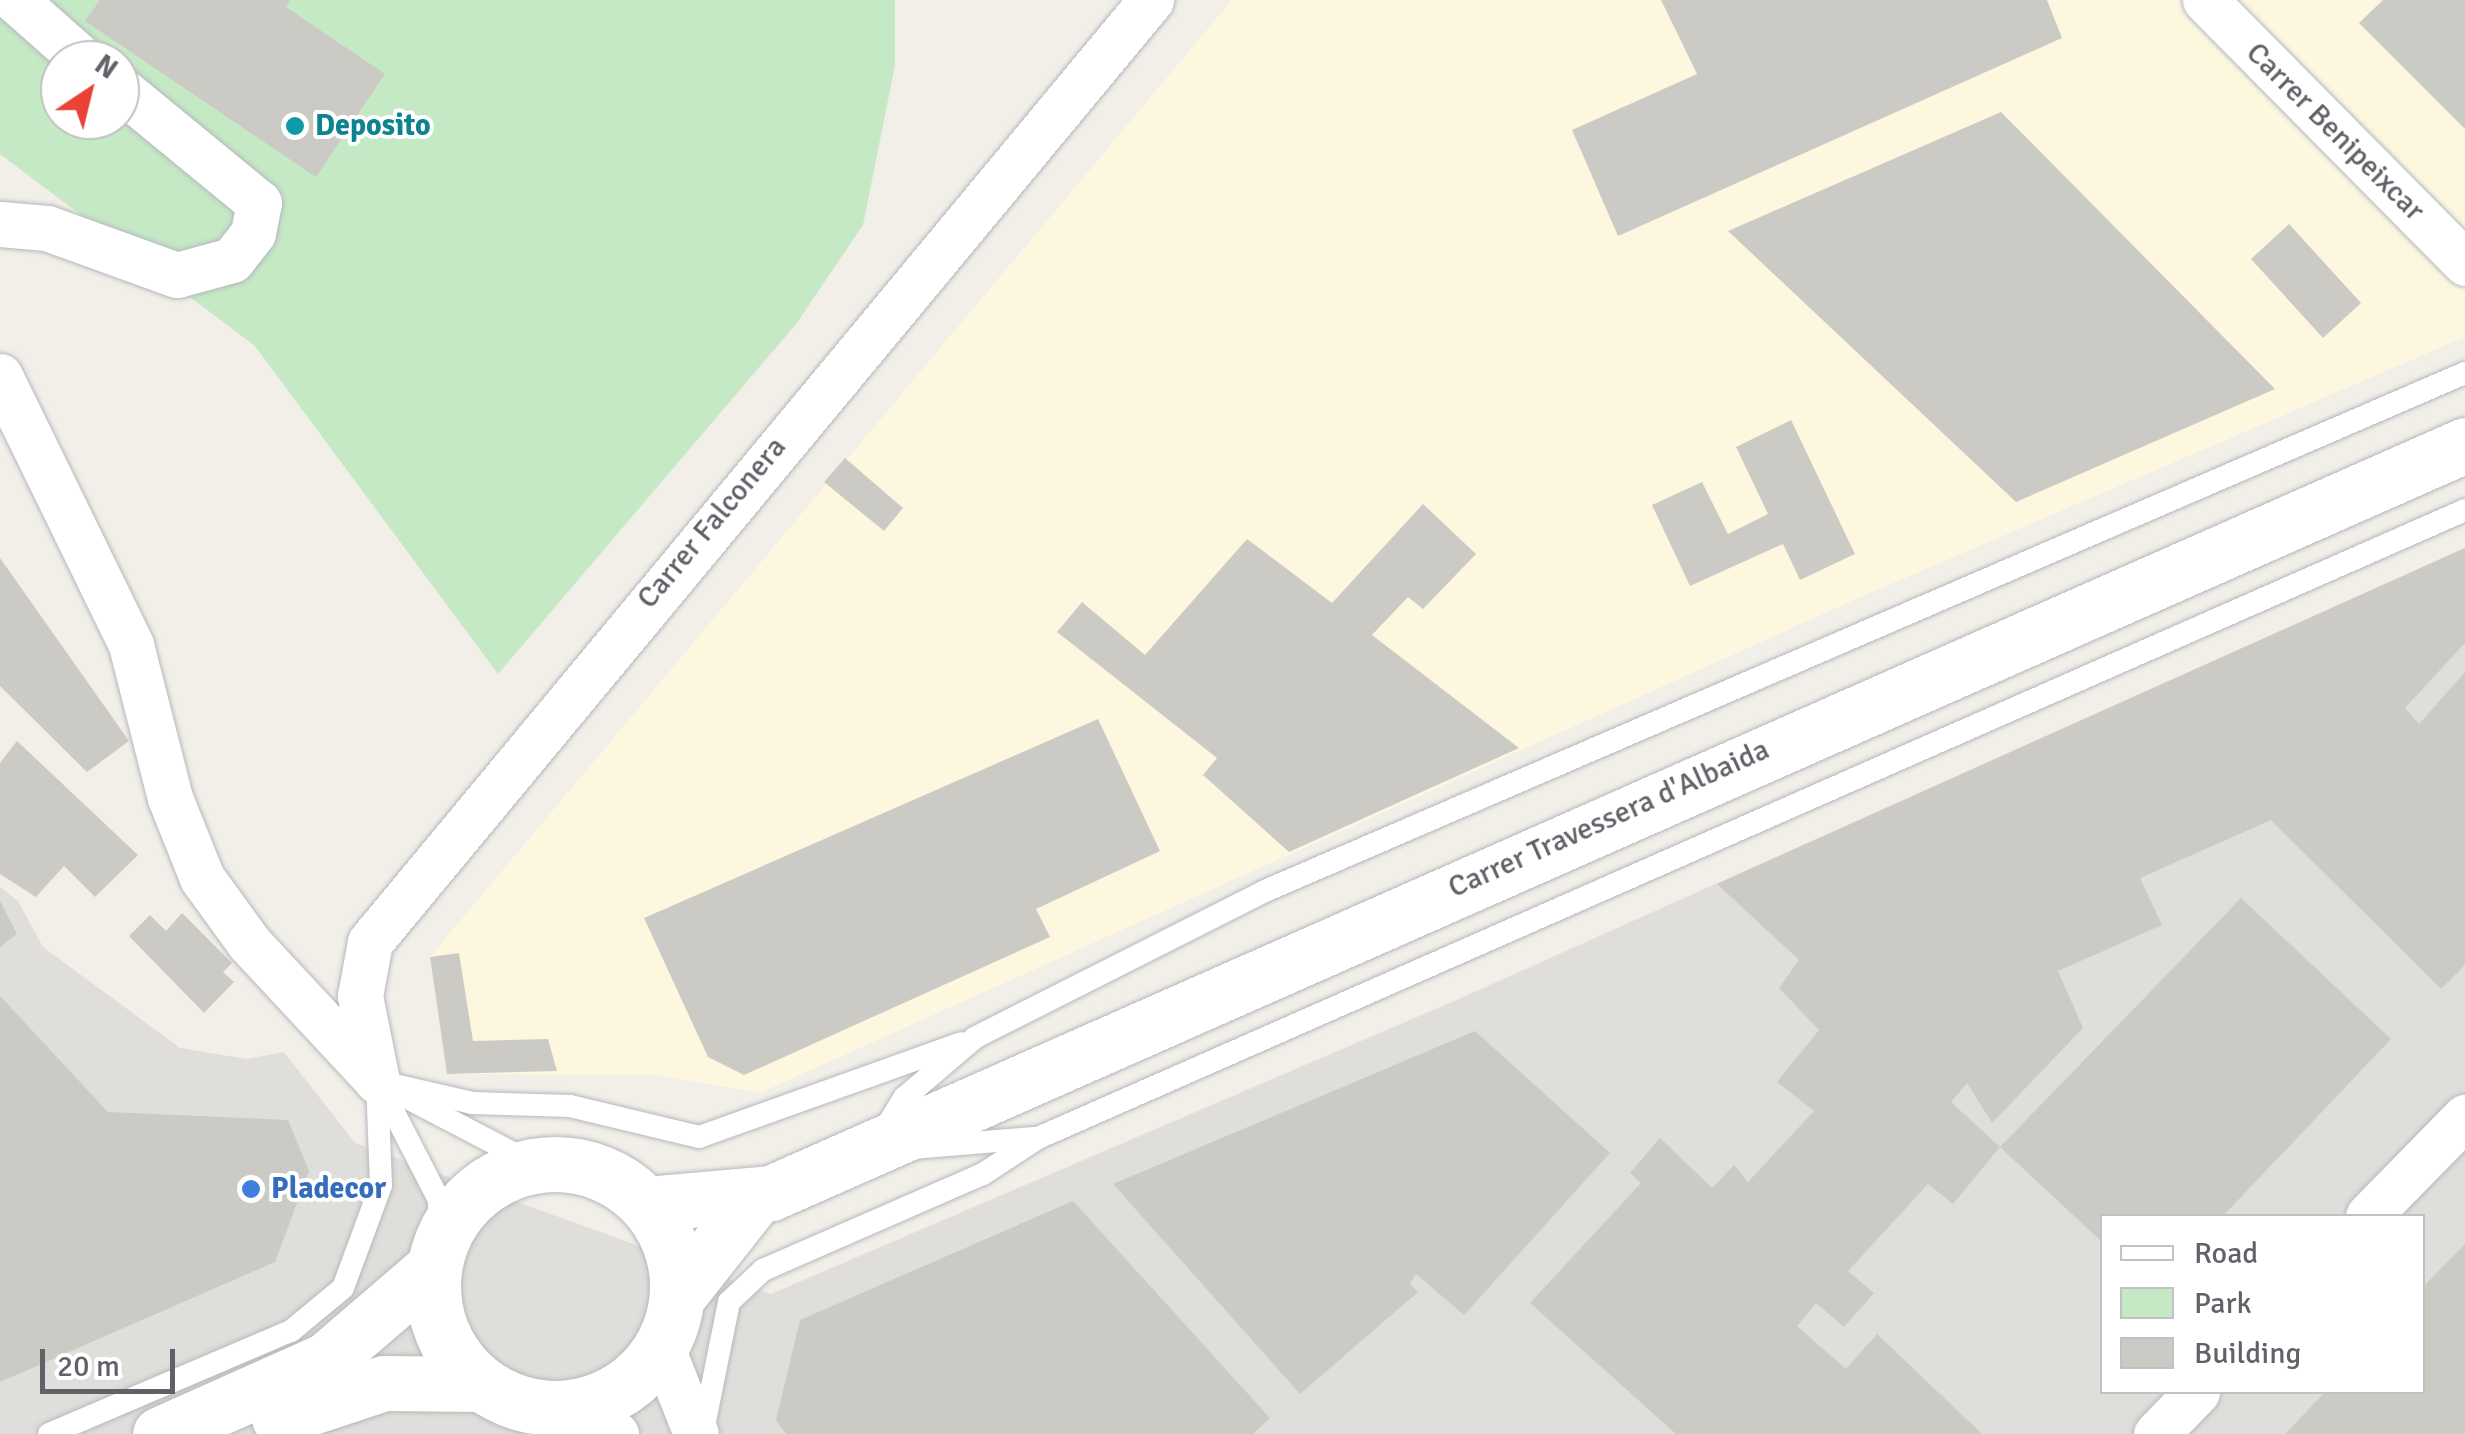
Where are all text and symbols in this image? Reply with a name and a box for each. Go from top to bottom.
street label: Carrer Benipeixcar [2238,35,2432,229]
north arrow [40,40,140,140]
text: N [88,48,124,87]
place label: Deposito [315,108,431,144]
marker: Deposito [284,115,306,137]
street label: Carrer Falconera [630,430,794,616]
street label: Carrer Travessera d'Albaida [1443,732,1775,906]
place label: Pladecor [271,1171,386,1207]
marker: Pladecor [240,1178,262,1200]
legend [2100,1214,2425,1394]
text: Road [2194,1235,2258,1272]
text: Park [2194,1285,2252,1322]
scale bar [45,1329,180,1391]
text: Building [2194,1335,2301,1372]
text: 20 m [57,1348,120,1385]

